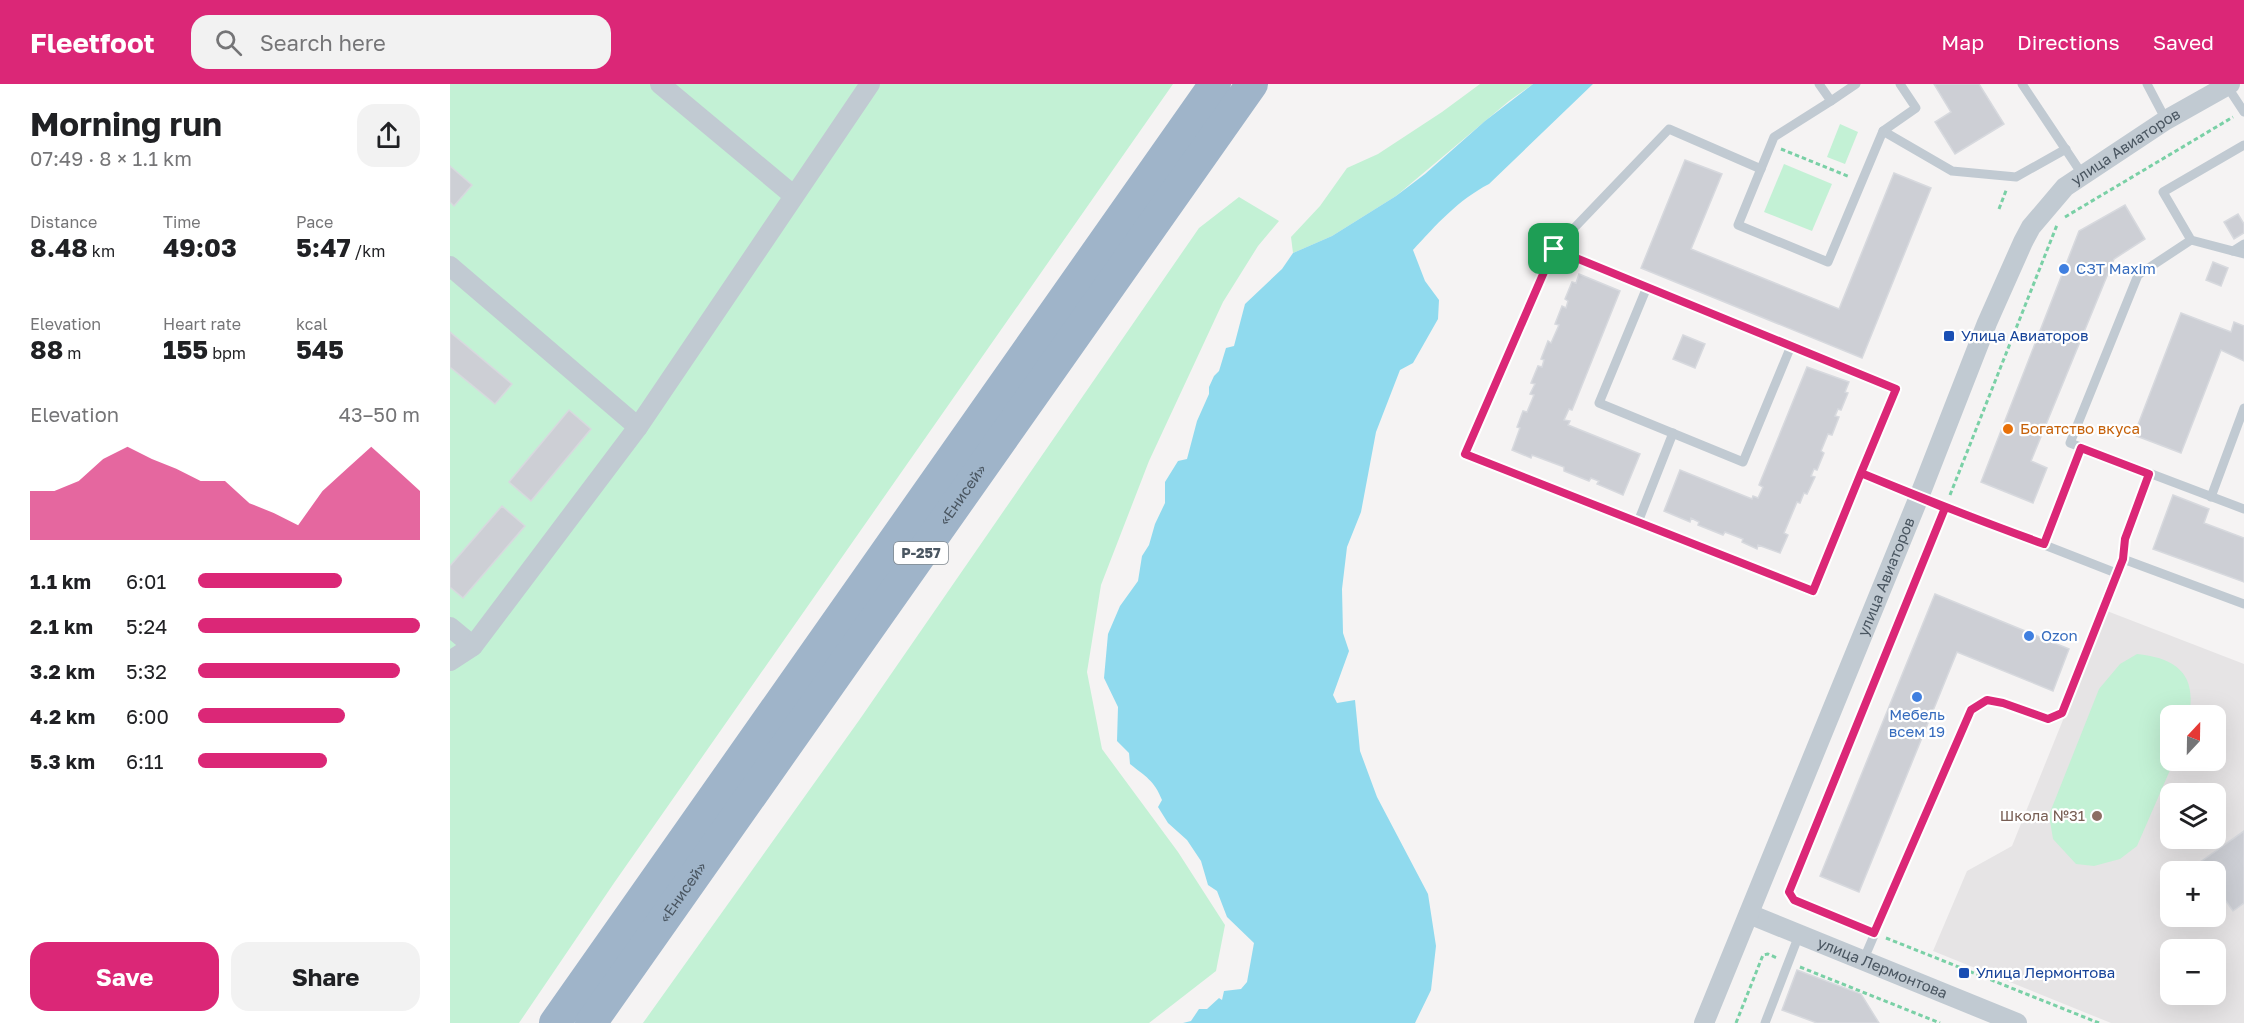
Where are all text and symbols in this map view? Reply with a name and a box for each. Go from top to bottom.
search box [191,15,611,69]
text: Fleetfoot [30,26,155,59]
icon: search [212,26,245,59]
text: Search here [260,29,386,56]
text: Map [1941,29,1984,55]
text: Directions [2017,29,2120,55]
text: Saved [2153,29,2214,55]
text: Morning run [30,104,222,143]
button: share [357,104,420,167]
street label: улица Авиаторов [2067,104,2183,188]
text: 07:49 · 8 × 1.1 km [30,146,192,170]
text: Distance [30,212,97,232]
text: Time [163,212,201,232]
text: Pace [296,212,333,232]
pin [1528,223,1579,274]
text: 8.48 [30,232,88,263]
text: 49:03 [163,232,237,263]
text: 5:47 [296,232,351,263]
icon: arrive [1537,232,1570,265]
text: km [88,241,115,261]
text: /km [351,241,386,261]
place label: СЗТ Maxim [2076,259,2156,277]
marker: СЗТ Maxim [2057,262,2071,276]
text: Elevation [30,314,101,334]
text: Heart rate [163,314,241,334]
text: kcal [296,314,328,334]
place label: Улица Авиаторов [1961,326,2088,344]
marker: Улица Авиаторов [1942,329,1956,343]
text: 88 [30,334,63,365]
text: 155 [163,334,208,365]
text: 545 [296,334,344,365]
text: m [63,343,81,363]
text: bpm [208,343,246,363]
text: Elevation [30,402,119,426]
text: 43–50 m [339,402,420,426]
place label: Богатство вкуса [2020,419,2140,437]
marker: Богатство вкуса [2001,422,2015,436]
street label: «Енисей» [935,460,990,528]
street label: улица Авиаторов [1853,514,1918,639]
road number: Р-257 [894,542,948,564]
text: 1.1 km [30,569,91,593]
text: 6:01 [126,569,166,593]
text: 2.1 km [30,614,93,638]
text: 5:24 [126,614,167,638]
place label: Ozon [2041,626,2078,644]
marker: Ozon [2022,629,2036,643]
text: 3.2 km [30,659,95,683]
text: 5:32 [126,659,167,683]
marker: Мебель всем 19 [1910,690,1924,704]
text: 4.2 km [30,704,95,728]
text: 6:00 [126,704,169,728]
place label: Мебель всем 19 [1889,705,1945,740]
north arrow [2160,705,2226,771]
map controls [2160,705,2226,1005]
text: 5.3 km [30,749,95,773]
text: 6:11 [126,749,164,773]
button: layers [2160,783,2226,849]
place label: Школа №31 [2000,806,2085,824]
marker: Школа №31 [2090,809,2104,823]
street label: «Енисей» [655,858,710,925]
button: + [2160,861,2226,927]
street label: улица Лермонтова [1815,933,1950,1002]
button: − [2160,939,2226,1005]
button: Save [30,942,219,1011]
button: Share [231,942,420,1011]
place label: Улица Лермонтова [1976,963,2115,981]
marker: Улица Лермонтова [1957,966,1971,980]

